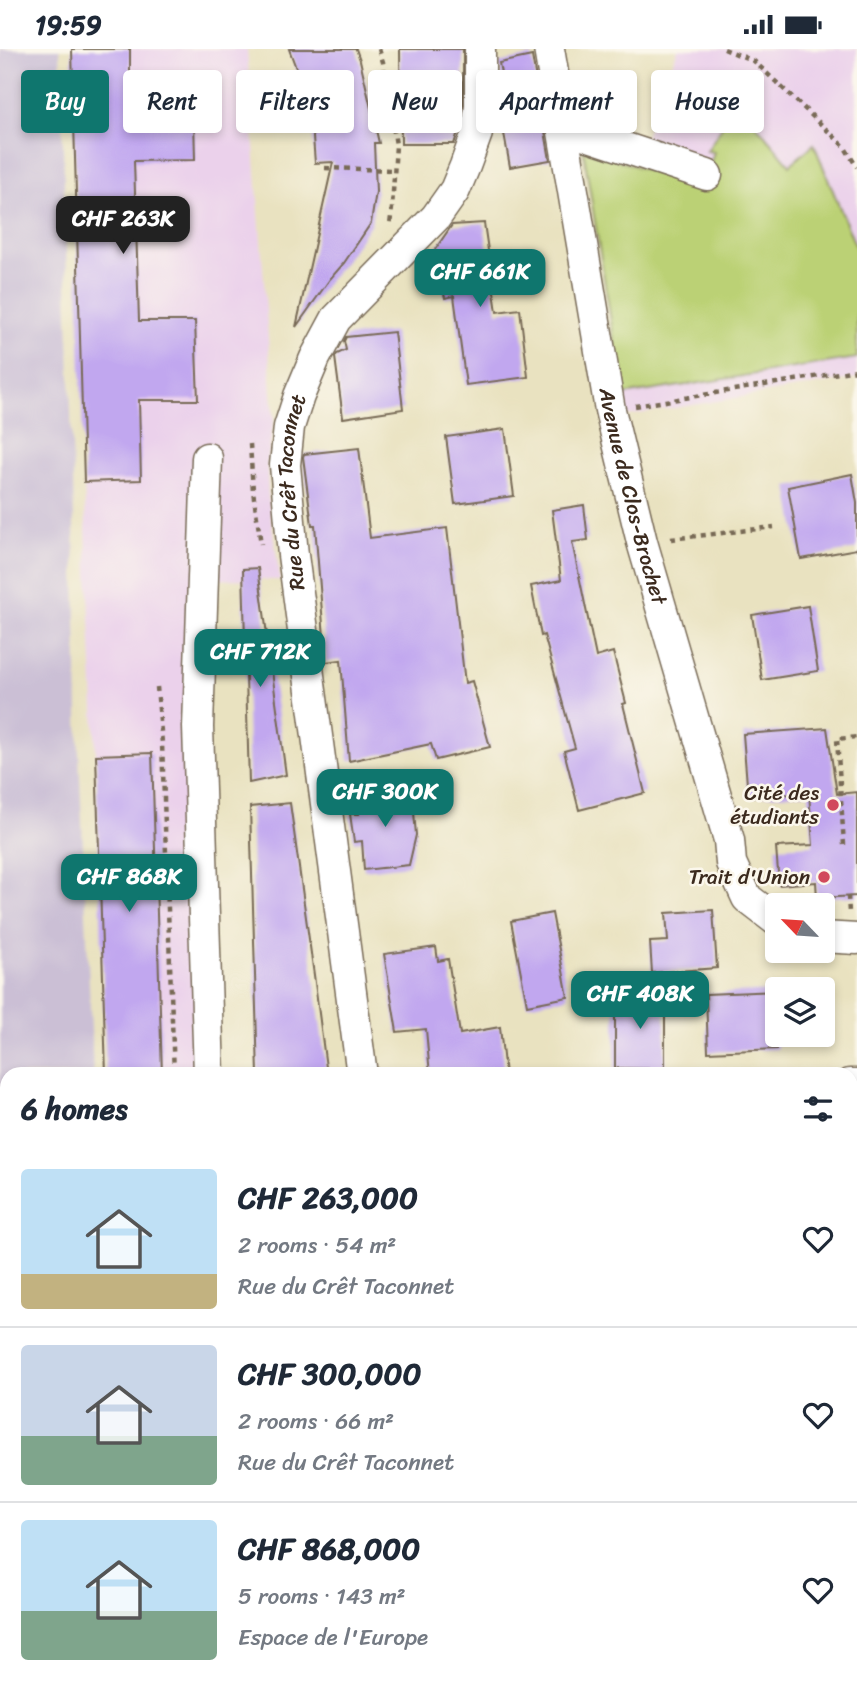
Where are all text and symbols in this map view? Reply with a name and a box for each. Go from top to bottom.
text: 19:59 [35,2,102,48]
chip: Buy [21,70,109,133]
chip: Rent [123,70,222,133]
chip: Filters [236,70,354,133]
chip: New [368,70,462,133]
chip: Apartment [476,70,637,133]
chip: House [651,70,764,133]
pin: CHF 263K [51,197,195,256]
text: CHF 263K [72,198,174,239]
pin: CHF 661K [408,250,552,309]
text: CHF 661K [430,251,530,292]
street label: Avenue de Clos-Brochet [587,384,679,610]
street label: Rue du Crêt Taconnet [266,389,317,593]
pin: CHF 712K [188,629,332,689]
text: CHF 712K [210,631,310,672]
pin: CHF 300K [313,769,457,829]
text: CHF 300K [333,771,437,812]
place label: Cité des étudiants [730,774,819,836]
marker: Cité des étudiants [825,797,841,813]
pin: CHF 868K [57,855,201,914]
text: CHF 868K [77,856,181,897]
place label: Trait d'Union [689,858,810,896]
marker: Trait d'Union [816,869,832,885]
north arrow [765,893,835,963]
map controls [765,893,835,1047]
pin: CHF 408K [568,971,712,1031]
text: CHF 408K [587,973,693,1014]
button: layers [765,977,835,1047]
text: 6 homes [21,1082,128,1136]
icon: filters [799,1090,837,1128]
text: CHF 263,000 [238,1171,418,1225]
icon: home [77,1197,161,1281]
icon: heart [799,1220,837,1258]
text: 2 rooms · 54 m² [238,1225,396,1266]
text: Rue du Crêt Taconnet [238,1266,454,1307]
text: CHF 300,000 [238,1347,421,1401]
icon: home [77,1373,161,1457]
icon: heart [799,1396,837,1434]
text: 2 rooms · 66 m² [238,1401,394,1442]
text: Rue du Crêt Taconnet [238,1442,454,1483]
text: CHF 868,000 [238,1522,420,1576]
icon: home [77,1548,161,1632]
icon: heart [799,1571,837,1609]
text: 5 rooms · 143 m² [238,1576,406,1617]
text: Espace de l'Europe [238,1617,428,1658]

